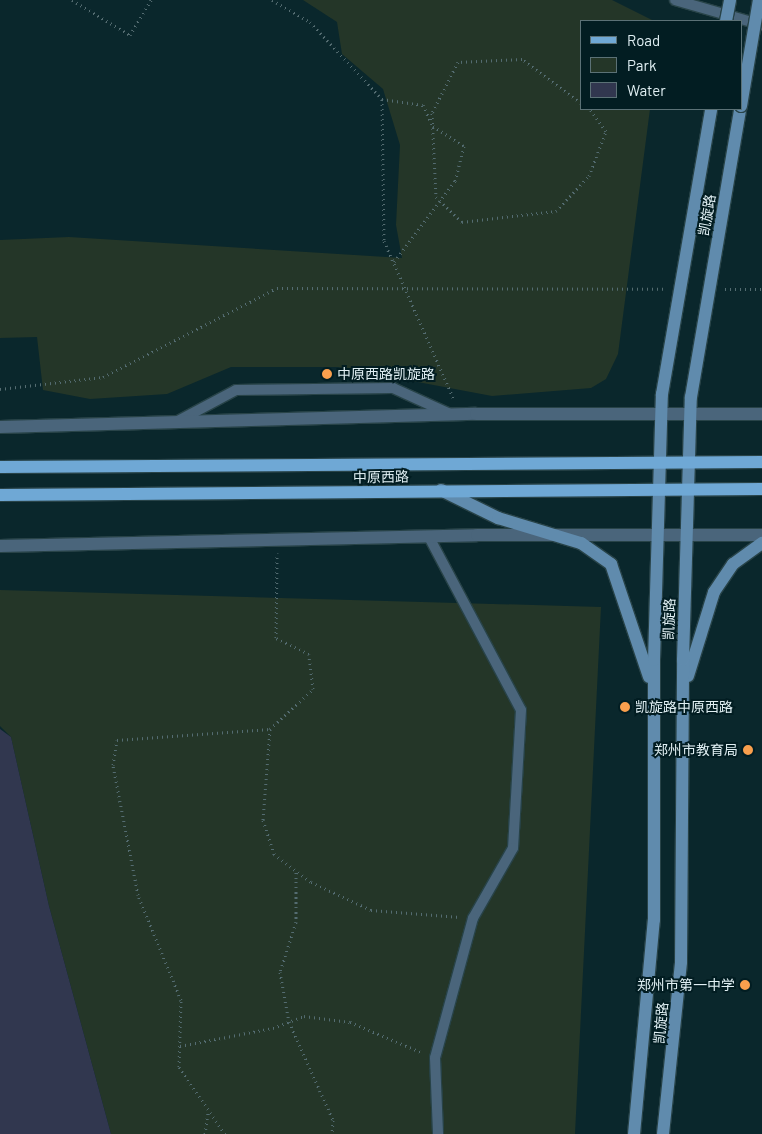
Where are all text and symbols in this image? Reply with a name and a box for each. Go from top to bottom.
legend [580,20,742,110]
text: Road [627,31,660,49]
text: Park [627,56,656,74]
text: Water [627,81,666,99]
street label: 凯旋路 [695,193,719,237]
place label: 中原西路凯旋路 [337,366,435,382]
marker: 中原西路凯旋路 [321,368,333,380]
street label: 中原西路 [353,468,409,486]
street label: 凯旋路 [660,598,678,640]
place label: 凯旋路中原西路 [635,699,733,715]
marker: 凯旋路中原西路 [619,701,631,713]
place label: 郑州市教育局 [654,742,738,758]
marker: 郑州市教育局 [742,744,754,756]
place label: 郑州市第一中学 [637,977,735,993]
marker: 郑州市第一中学 [739,979,751,991]
street label: 凯旋路 [651,1001,671,1045]

